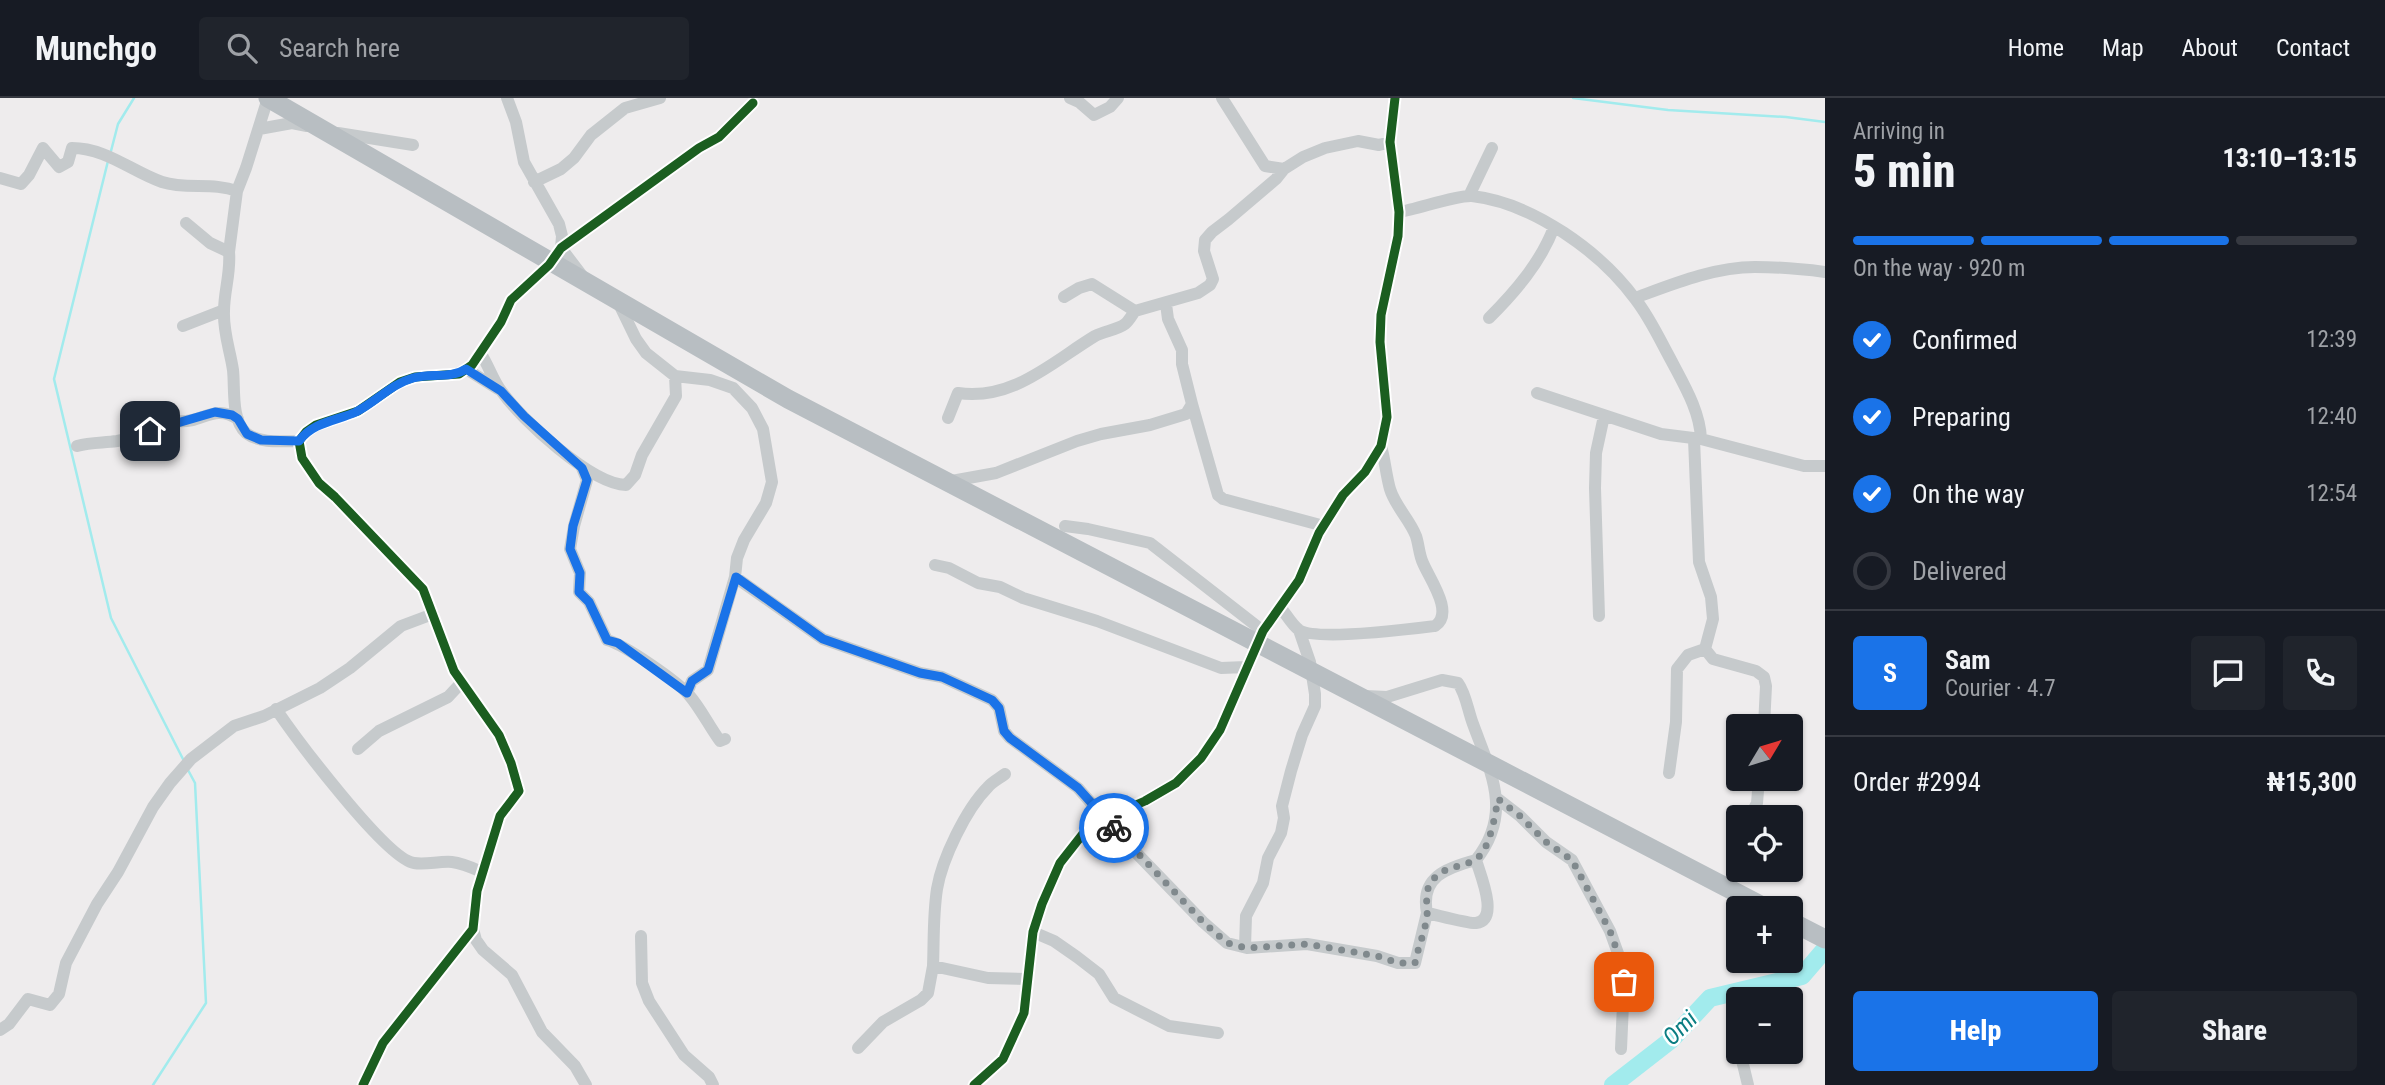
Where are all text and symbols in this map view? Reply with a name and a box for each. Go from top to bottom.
search box [199,17,689,80]
text: Munchgo [35,29,157,68]
icon: search [223,29,261,67]
text: Search here [279,33,400,63]
text: Home [2008,34,2064,62]
text: Map [2102,34,2144,62]
text: About [2182,34,2238,62]
text: Contact [2276,34,2350,62]
text: Arriving in [1853,118,1945,145]
text: 13:10–13:15 [2223,143,2357,173]
text: 5 min [1853,144,1956,198]
text: On the way · 920 m [1853,255,2025,282]
icon: check [1853,321,1891,359]
text: Confirmed [1912,325,2018,355]
text: 12:39 [2306,326,2357,353]
icon: check [1853,398,1891,436]
pin [120,401,180,461]
text: Preparing [1912,402,2011,432]
text: 12:40 [2306,403,2357,430]
icon: home [131,412,169,450]
icon: check [1853,475,1891,513]
text: On the way [1912,479,2025,509]
text: 12:54 [2306,480,2357,507]
text: Delivered [1912,556,2007,586]
button: chat [2191,636,2265,710]
button: phone [2283,636,2357,710]
text: Sam [1945,645,1991,675]
text: S [1883,658,1897,688]
text: Courier · 4.7 [1945,675,2056,702]
north arrow [1726,714,1802,791]
map controls [1726,714,1803,1064]
text: Order #2994 [1853,767,1981,797]
text: ₦15,300 [2266,767,2357,797]
courier [1079,793,1149,863]
button: locate [1726,805,1803,882]
icon: bike [1095,809,1133,847]
button: + [1726,896,1803,973]
pin [1594,952,1654,1012]
icon: bag [1605,963,1643,1001]
button: − [1726,987,1803,1064]
button: Help [1853,991,2098,1071]
button: Share [2112,991,2357,1071]
water label: Omi [1657,1005,1703,1051]

